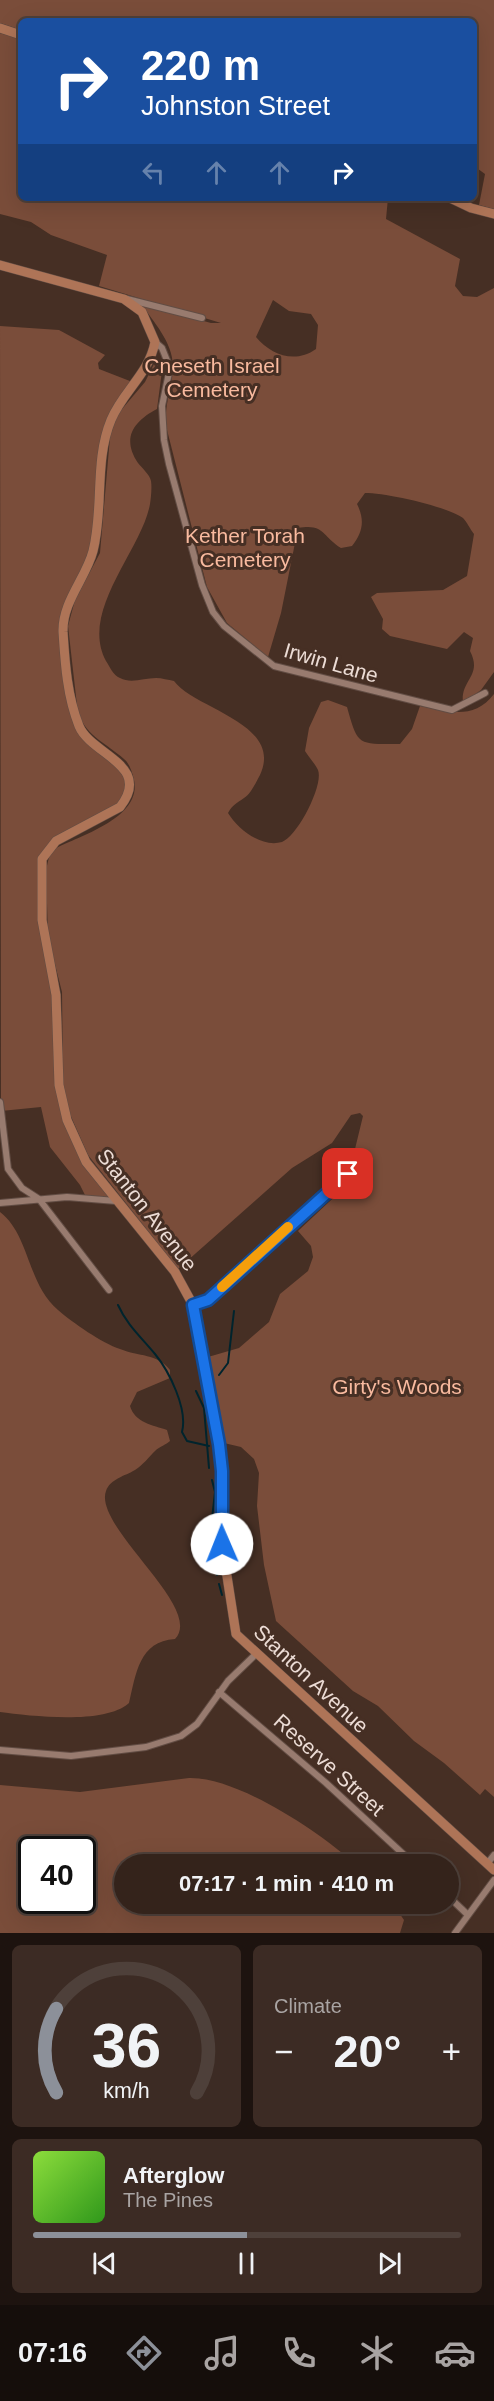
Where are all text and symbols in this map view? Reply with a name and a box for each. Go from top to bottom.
icon: right [42,42,120,120]
text: 220 m [141,42,260,89]
text: Johnston Street [141,91,330,121]
icon: left [137,156,170,189]
icon: ahead [200,156,233,189]
icon: ahead [263,156,296,189]
icon: right [326,156,359,189]
park label: Cneseth Israel Cemetery [144,354,280,401]
park label: Kether Torah Cemetery [185,524,305,571]
street label: Irwin Lane [281,638,381,687]
street label: Stanton Avenue [93,1144,202,1275]
pin [322,1148,373,1199]
icon: arrive [331,1157,364,1190]
park label: Girty's Woods [332,1375,462,1398]
position arrow [190,1512,254,1576]
street label: Stanton Avenue [249,1620,373,1737]
street label: Reserve Street [270,1709,389,1820]
speed limit sign: 40 [18,1836,96,1914]
text: 07:17 · 1 min · 410 m [179,1871,394,1896]
text: Climate [274,1995,342,2017]
text: 36 [92,2011,161,2080]
text: 20° [333,2026,402,2077]
text: − [274,2033,293,2070]
text: + [442,2033,461,2070]
text: km/h [103,2079,150,2103]
text: Afterglow [123,2163,224,2188]
text: The Pines [123,2189,213,2211]
icon: previous [88,2247,121,2280]
icon: pause [230,2247,263,2280]
icon: next [373,2247,406,2280]
icon: directions [123,2332,165,2374]
icon: music [201,2332,243,2374]
icon: phone [278,2332,320,2374]
icon: climate [356,2332,398,2374]
icon: car [434,2332,476,2374]
text: 07:16 [18,2338,87,2368]

